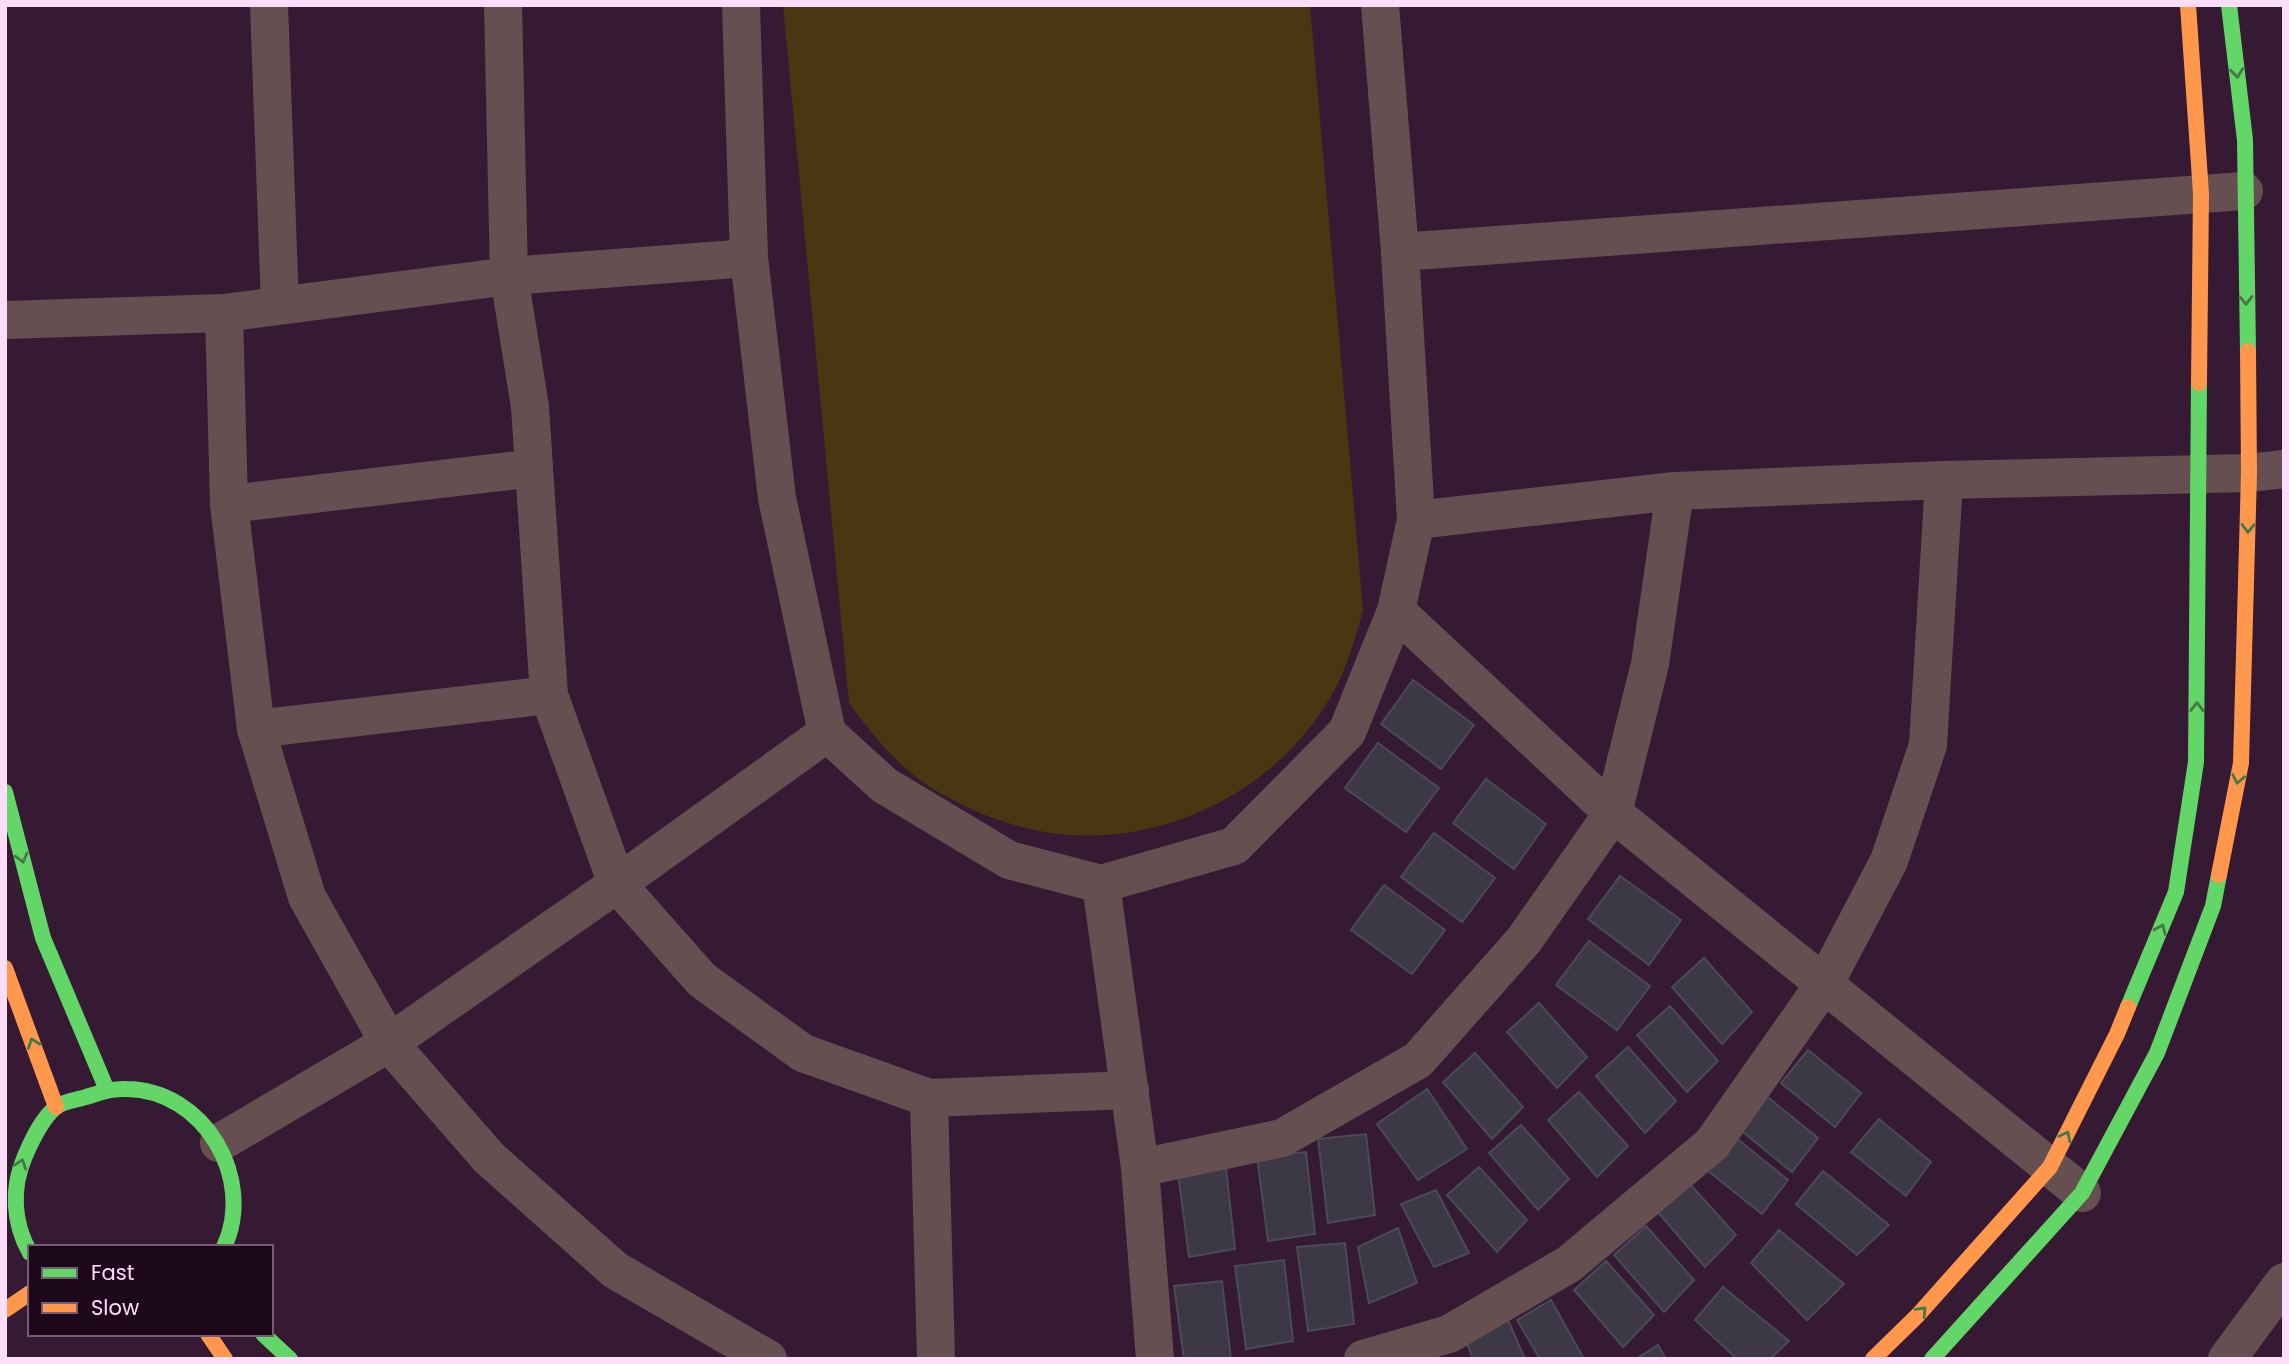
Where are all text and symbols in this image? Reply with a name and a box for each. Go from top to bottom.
one-way arrow [2229,67,2244,79]
one-way arrow [2238,295,2254,306]
one-way arrow [2240,522,2255,533]
one-way arrow [2189,701,2205,711]
one-way arrow [2231,773,2246,785]
one-way arrow [14,852,28,864]
one-way arrow [2152,924,2166,936]
one-way arrow [27,1037,41,1049]
one-way arrow [2057,1131,2071,1143]
one-way arrow [13,1159,28,1171]
legend [28,1245,273,1336]
text: Fast [91,1258,134,1287]
text: Slow [91,1293,139,1322]
one-way arrow [1913,1306,1926,1319]

